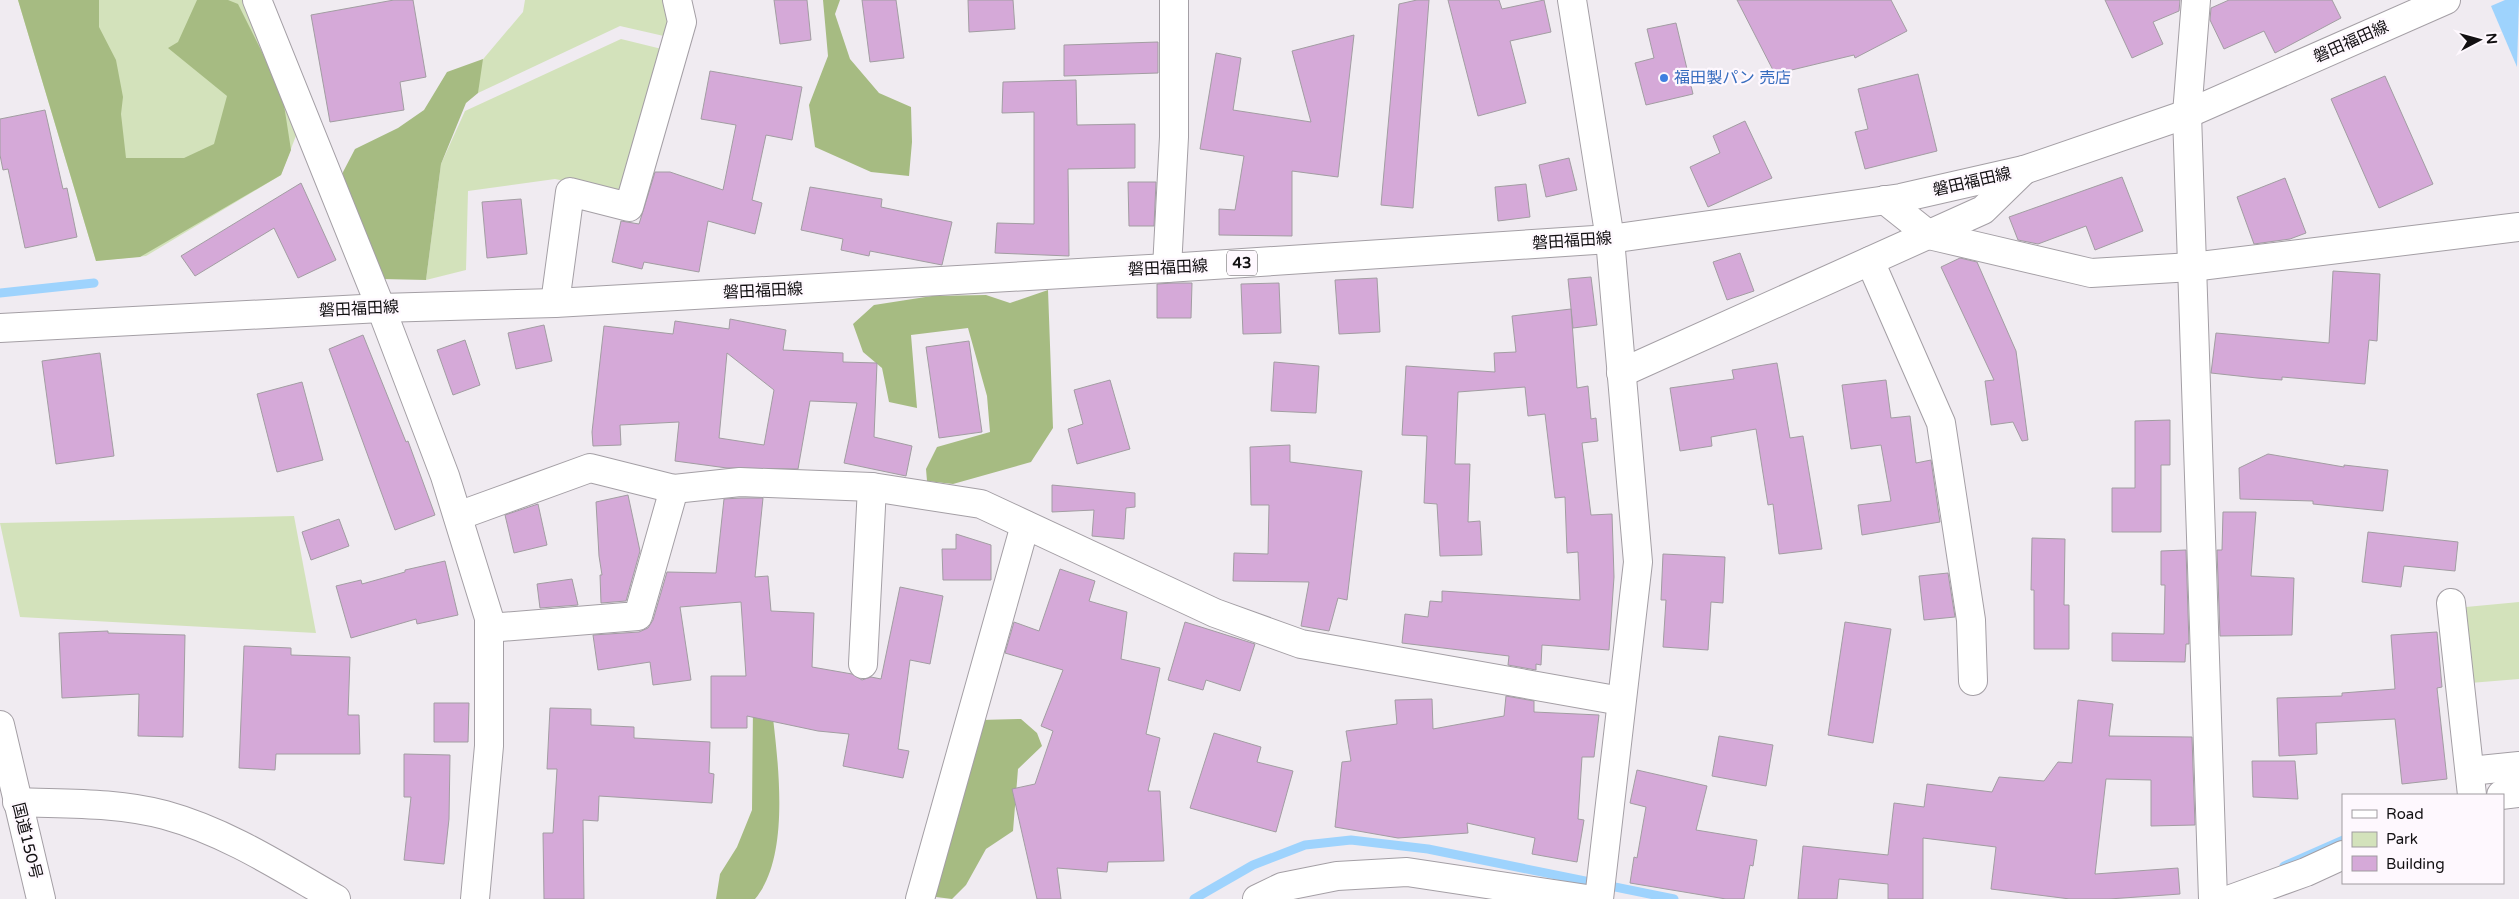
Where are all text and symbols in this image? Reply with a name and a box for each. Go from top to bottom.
north arrow [2454,15,2504,65]
street label: 磐田福田線 [2310,17,2392,67]
text: N [2482,32,2500,45]
place label: 福田製パン 売店 [1674,68,1791,88]
marker: 福田製パン 売店 [1658,72,1670,84]
street label: 磐田福田線 [1931,163,2013,201]
street label: 磐田福田線 [1531,228,1613,254]
road number: 43 [1227,250,1257,276]
street label: 磐田福田線 [1128,256,1208,280]
street label: 磐田福田線 [723,279,803,303]
street label: 磐田福田線 [319,297,399,321]
legend [2342,794,2504,884]
street label: 国道150号 [8,801,46,881]
text: Road [2386,805,2424,823]
text: Park [2386,830,2418,848]
text: Building [2386,855,2445,873]

